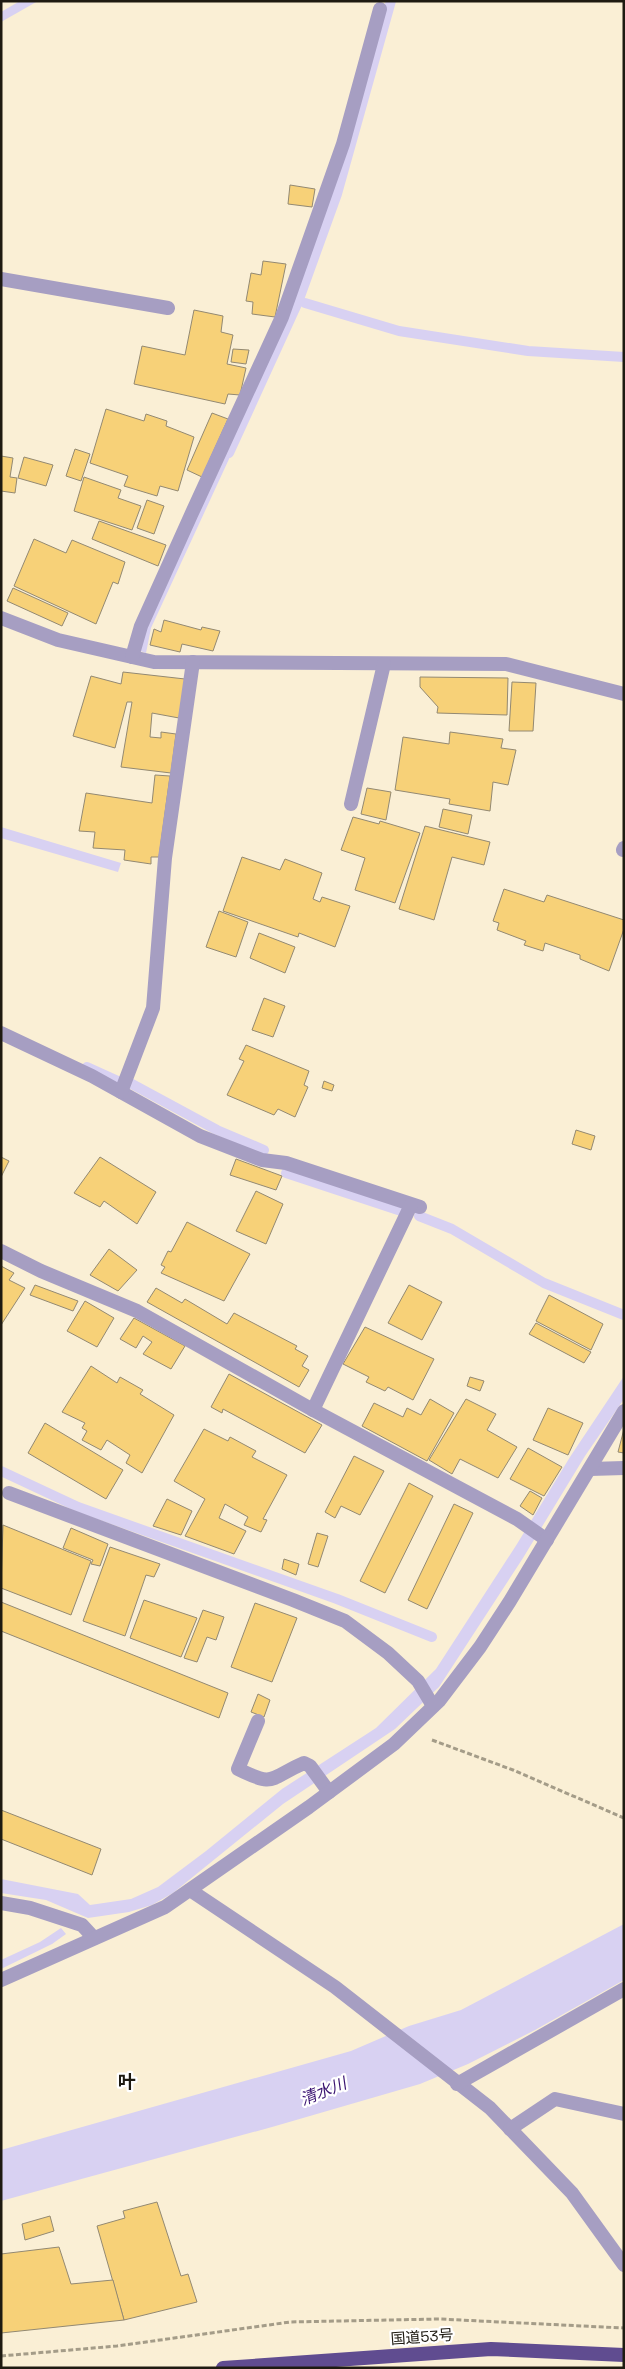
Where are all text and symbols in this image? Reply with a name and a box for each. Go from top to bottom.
district label: 叶 [118,2070,136,2093]
water label: 清水川 [297,2072,351,2110]
street label: 国道53号 [390,2325,454,2348]

